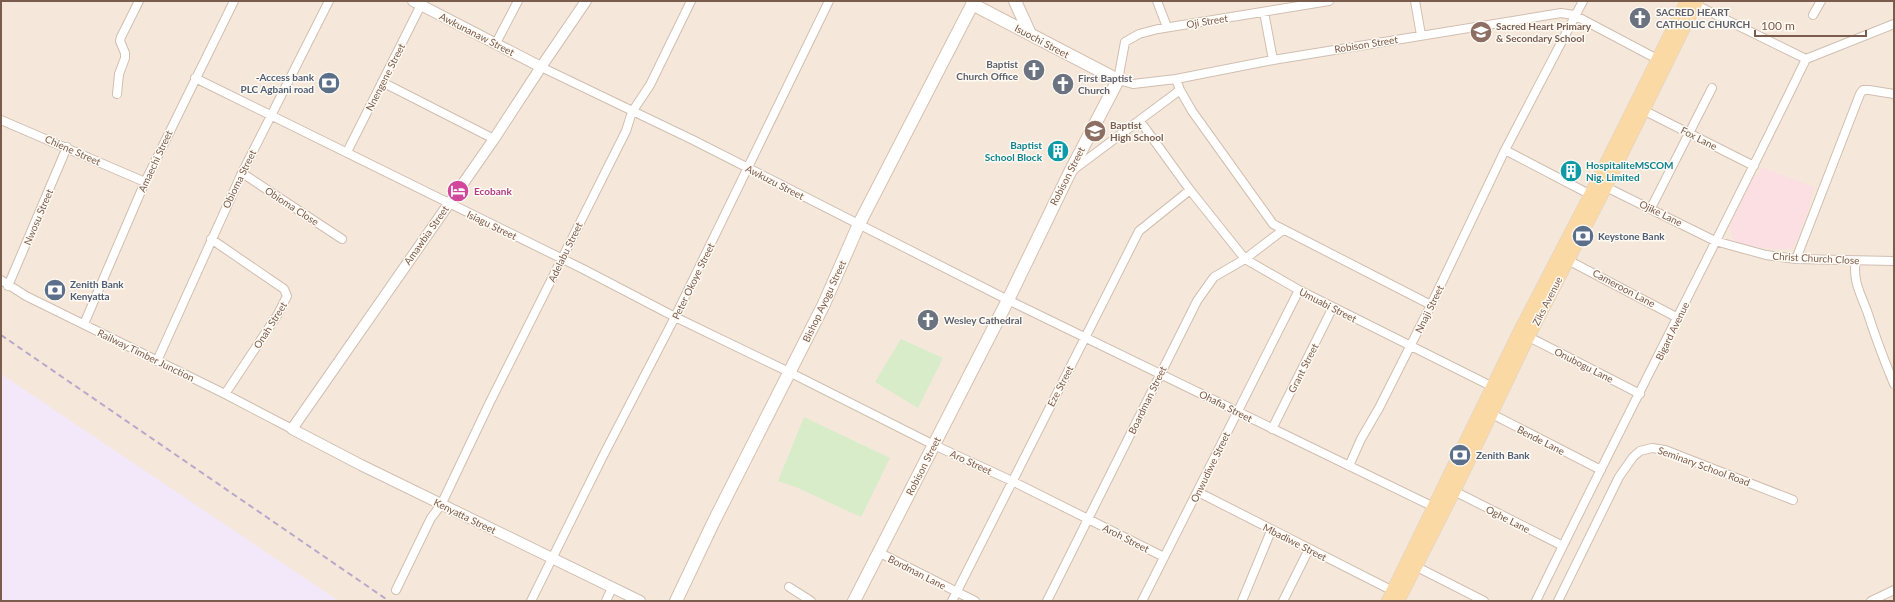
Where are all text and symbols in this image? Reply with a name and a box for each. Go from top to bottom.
church icon: SACRED HEART CATHOLIC CHURCH [1627,5,1653,31]
place label: SACRED HEART CATHOLIC CHURCH [1656,6,1750,30]
street label: Awkunanaw Street [437,10,517,58]
street label: Oji Street [1186,12,1229,30]
scale bar [1755,12,1866,38]
text: 100 m [1761,18,1795,33]
school or university icon: Sacred Heart Primary & Secondary School [1468,19,1494,45]
place label: Sacred Heart Primary & Secondary School [1496,20,1592,44]
street label: Isuochi Street [1013,22,1072,61]
street label: Robison Street [1333,33,1399,55]
street label: Nnengene Street [363,41,407,113]
church icon: Baptist Church Office [1021,57,1047,83]
place label: Baptist Church Office [956,58,1019,82]
bank icon: -Access bank PLC Agbani road [316,70,342,96]
place label: -Access bank PLC Agbani road [240,71,315,95]
church icon: First Baptist Church [1050,71,1076,97]
place label: First Baptist Church [1078,72,1132,96]
school or university icon: Baptist High School [1082,118,1108,144]
place label: Baptist High School [1110,119,1163,143]
street label: Fox Lane [1679,124,1719,152]
street label: Amaechi Street [135,128,175,194]
street label: Chiene Street [43,132,103,168]
building icon: Baptist School Block [1045,138,1071,164]
place label: Baptist School Block [985,139,1043,163]
street label: Robison Street [1047,144,1087,207]
street label: Obioma Street [220,147,259,210]
building icon: HospitaliteMSCOM Nig. Limited [1558,158,1584,184]
place label: HospitaliteMSCOM Nig. Limited [1586,159,1674,183]
street label: Awkuzu Street [744,162,807,202]
hotel icon: Ecobank [445,178,471,204]
street label: Obioma Close [263,184,321,228]
place label: Ecobank [474,185,512,197]
street label: Nwosu Street [21,187,55,247]
street label: Ojike Lane [1638,197,1684,229]
street label: Amawbia Street [401,203,451,267]
street label: Isiagu Street [465,208,519,242]
street label: Adelabu Street [545,220,585,284]
bank icon: Keystone Bank [1570,223,1596,249]
place label: Keystone Bank [1598,230,1665,242]
street label: Peter Okoye Street [669,241,717,321]
street label: Christ Church Close [1772,250,1860,266]
street label: Bishop Ayogu Street [800,258,848,344]
street label: Cameroon Lane [1591,266,1657,310]
street label: Ziks Avenue [1530,275,1564,327]
bank icon: Zenith Bank Kenyatta [42,277,68,303]
place label: Zenith Bank Kenyatta [70,278,124,302]
street label: Nnaji Street [1412,283,1446,335]
street label: Umuabi Street [1297,285,1359,325]
street label: Onah Street [251,299,289,351]
street label: Bigard Avenue [1653,300,1691,362]
church icon: Wesley Cathedral [915,307,941,333]
place label: Wesley Cathedral [944,314,1022,326]
street label: Railway Timber Junction [96,326,196,384]
street label: Grant Street [1285,341,1321,395]
street label: Onubogu Lane [1552,345,1616,385]
street label: Eze Street [1045,363,1076,408]
street label: Boardman Street [1125,364,1169,436]
street label: Ohafia Street [1197,387,1255,425]
street label: Bende Lane [1515,423,1567,457]
street label: Onwudiwe Street [1188,429,1232,504]
street label: Robison Street [903,434,943,497]
bank icon: Zenith Bank [1447,442,1473,468]
street label: Seminary School Road [1656,444,1752,488]
street label: Aro Street [948,447,994,477]
place label: Zenith Bank [1476,449,1530,461]
street label: Kenyatta Street [432,496,498,536]
street label: Oghe Lane [1484,503,1532,535]
street label: Aroh Street [1101,521,1152,555]
street label: Mbadiwe Street [1261,521,1329,563]
street label: Bordman Lane [886,552,948,592]

